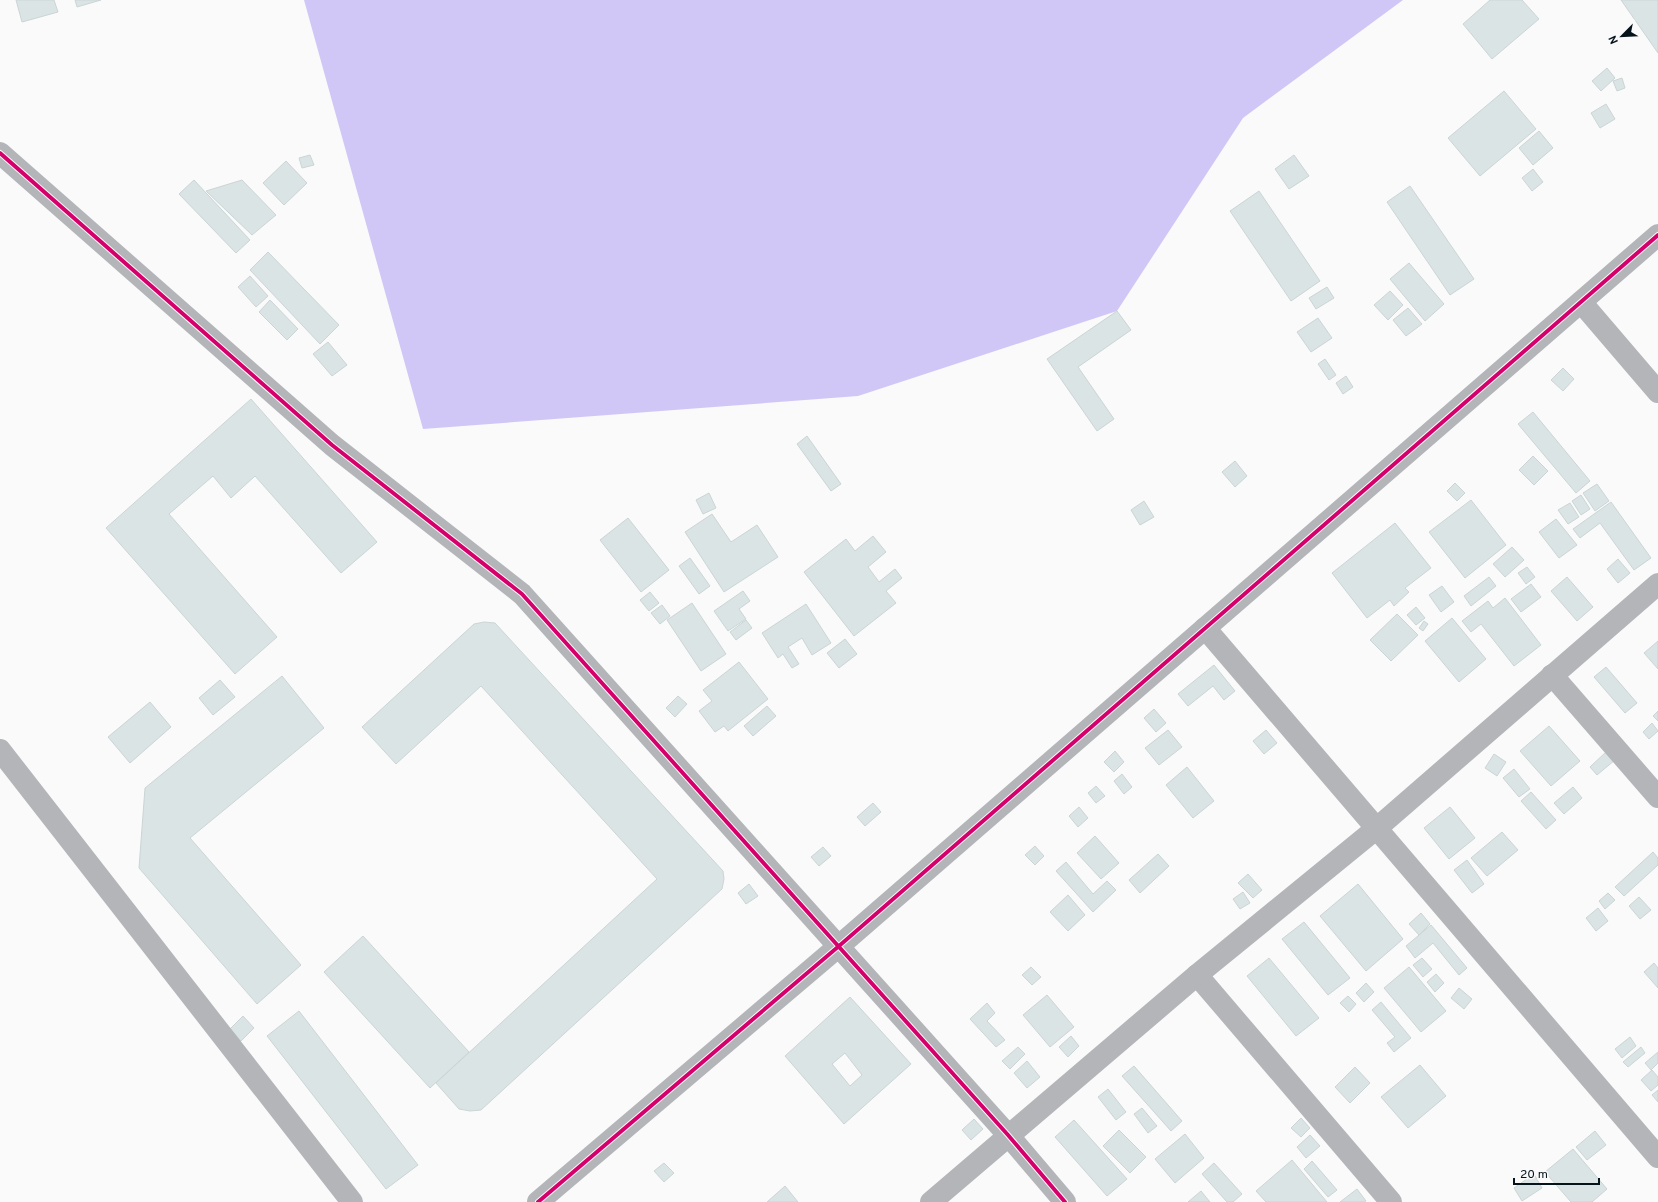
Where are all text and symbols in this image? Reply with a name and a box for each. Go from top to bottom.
north arrow [1602,16,1642,56]
text: N [1606,33,1622,46]
scale bar [1514,1160,1599,1186]
text: 20 m [1520,1167,1548,1183]

